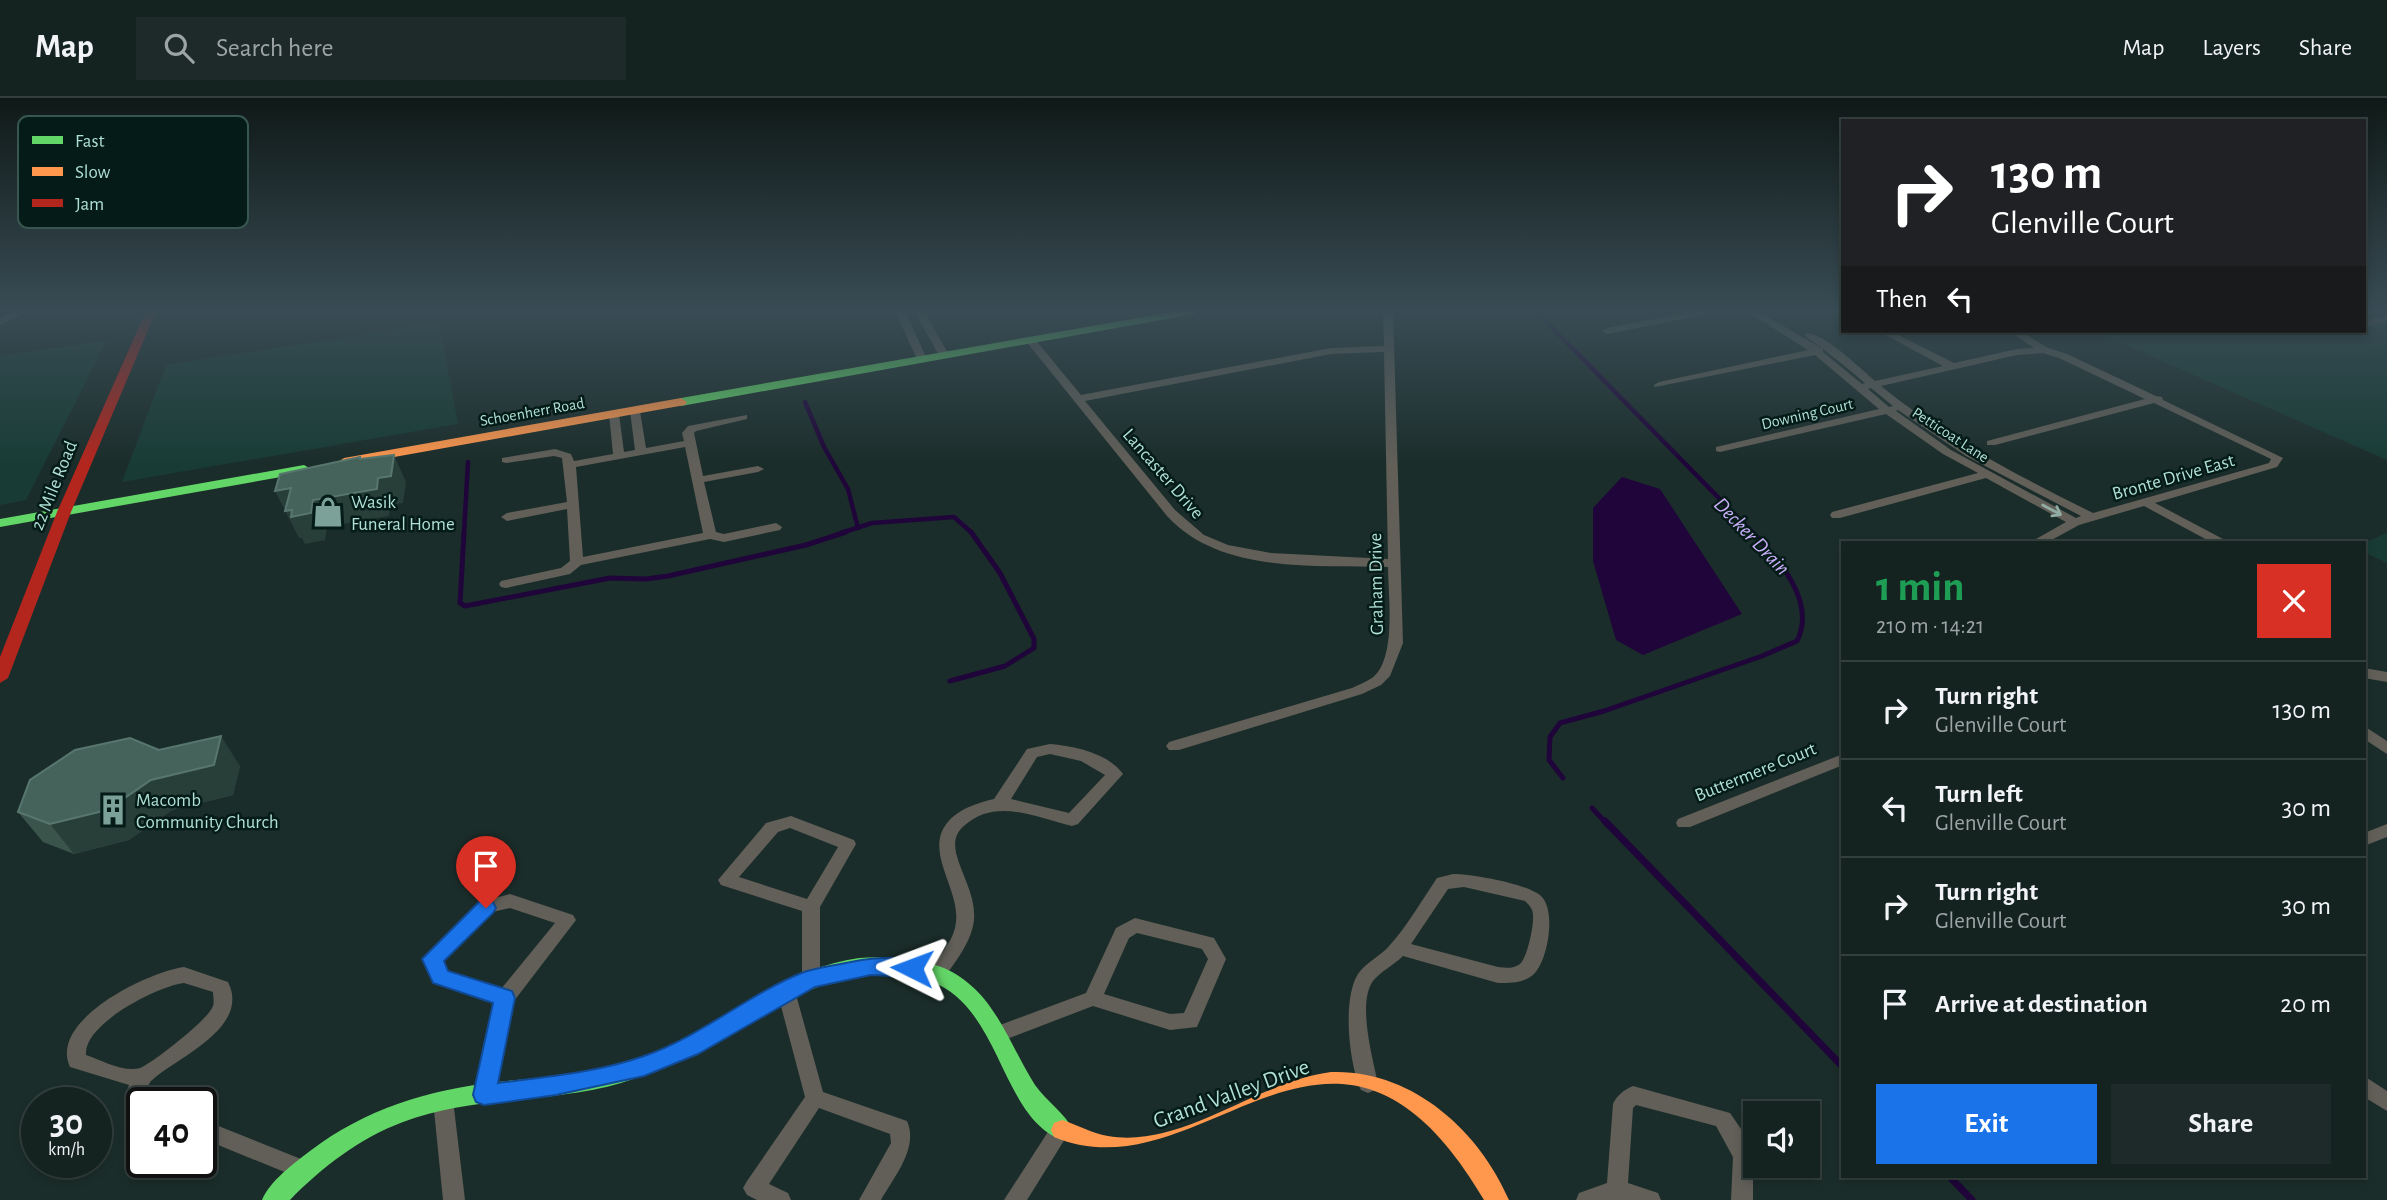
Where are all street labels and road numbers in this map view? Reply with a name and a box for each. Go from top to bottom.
street label: Schoenherr Road [479,395,586,429]
street label: Downing Court [1760,396,1855,432]
street label: Petticoat Lane [1909,404,1992,465]
street label: Lancaster Drive [1119,425,1207,523]
street label: 22 Mile Road [28,438,81,533]
street label: Bronte Drive East [2110,451,2237,504]
street label: Graham Drive [1366,533,1387,635]
street label: Buttermere Court [1692,739,1819,805]
street label: Grand Valley Drive [1150,1056,1313,1133]

